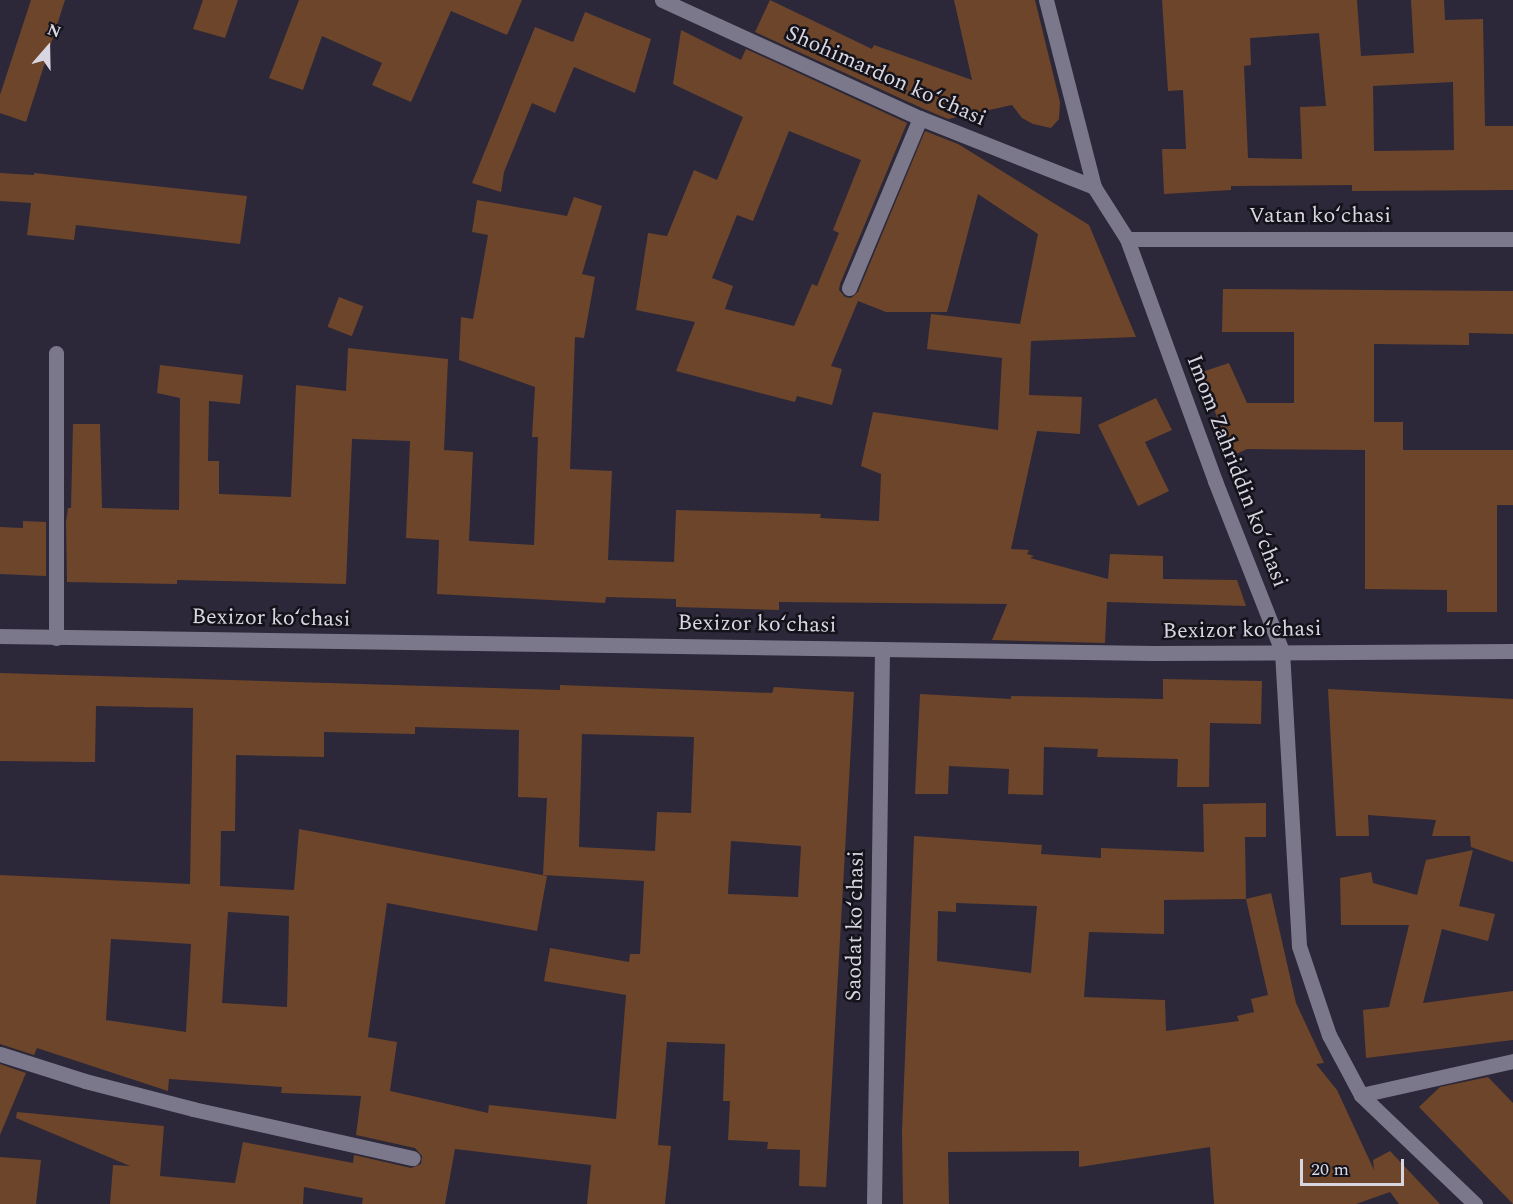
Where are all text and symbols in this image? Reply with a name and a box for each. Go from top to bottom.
north arrow [18,18,78,78]
text: N [44,18,64,45]
street label: Shohimardon koʻchasi [782,20,990,132]
street label: Vatan koʻchasi [1249,203,1391,229]
street label: Imom Zahriddin koʻchasi [1181,351,1293,591]
street label: Bexizor koʻchasi [191,603,351,633]
street label: Bexizor koʻchasi [677,609,837,639]
street label: Bexizor koʻchasi [1162,615,1322,645]
street label: Saodat koʻchasi [840,850,870,1002]
scale bar [1303,1147,1406,1185]
text: 20 m [1311,1156,1349,1183]

